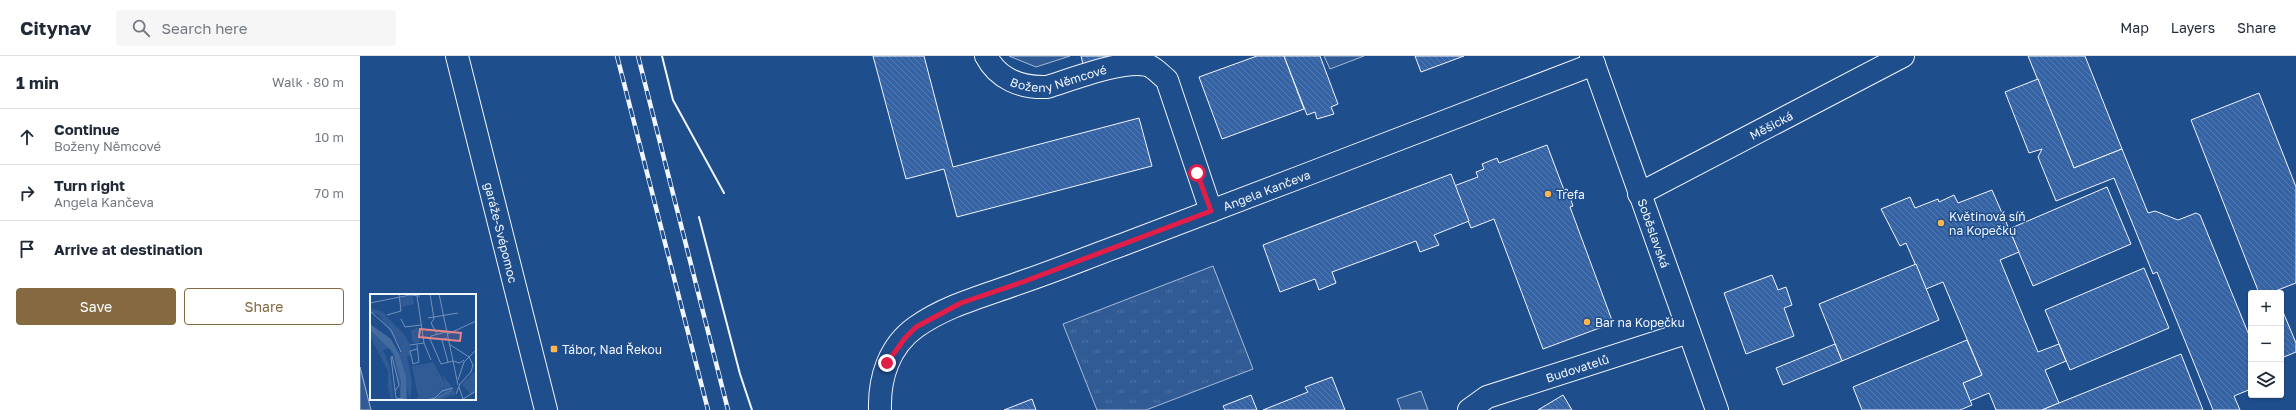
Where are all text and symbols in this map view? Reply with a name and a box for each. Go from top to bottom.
search box [116,10,396,46]
text: Citynav [20,16,92,39]
icon: search [130,17,152,39]
text: Search here [162,19,247,37]
text: Map [2120,19,2149,36]
text: Layers [2171,19,2215,36]
text: Share [2237,19,2276,36]
street label: Boženy Němcové [1008,61,1108,95]
text: 1 min [16,72,59,93]
text: Walk · 80 m [272,74,344,90]
street label: Měšická [1747,107,1795,142]
text: Continue [54,120,120,138]
icon: ahead [16,126,38,148]
text: 10 m [315,129,344,145]
text: Boženy Němcové [54,138,161,154]
route start [1188,164,1206,182]
street label: Angela Kančeva [1221,166,1312,213]
text: Turn right [54,176,125,194]
street label: garáže-Svépomoc [482,181,521,285]
icon: right [16,182,38,204]
text: 70 m [314,185,344,201]
place label: Trefa [1556,187,1585,202]
marker: Trefa [1543,189,1553,199]
text: Angela Kančeva [54,194,154,210]
street label: Soběslavská [1635,196,1673,270]
place label: Květinová síň na Kopečku [1949,209,2026,238]
marker: Květinová síň na Kopečku [1936,218,1946,228]
icon: arrive [16,238,38,260]
text: Arrive at destination [54,240,203,258]
button: Save [16,288,176,325]
button: Share [184,288,344,325]
map controls [2248,290,2284,398]
button: + [2248,290,2284,326]
inset map [370,294,476,400]
place label: Bar na Kopečku [1595,315,1685,330]
marker: Bar na Kopečku [1582,317,1592,327]
button: − [2248,326,2284,362]
place label: Tábor, Nad Řekou [562,342,662,357]
marker: Tábor, Nad Řekou [549,344,559,354]
street label: Budovatelů [1544,351,1611,385]
route end [878,354,896,372]
button: layers [2248,362,2284,398]

